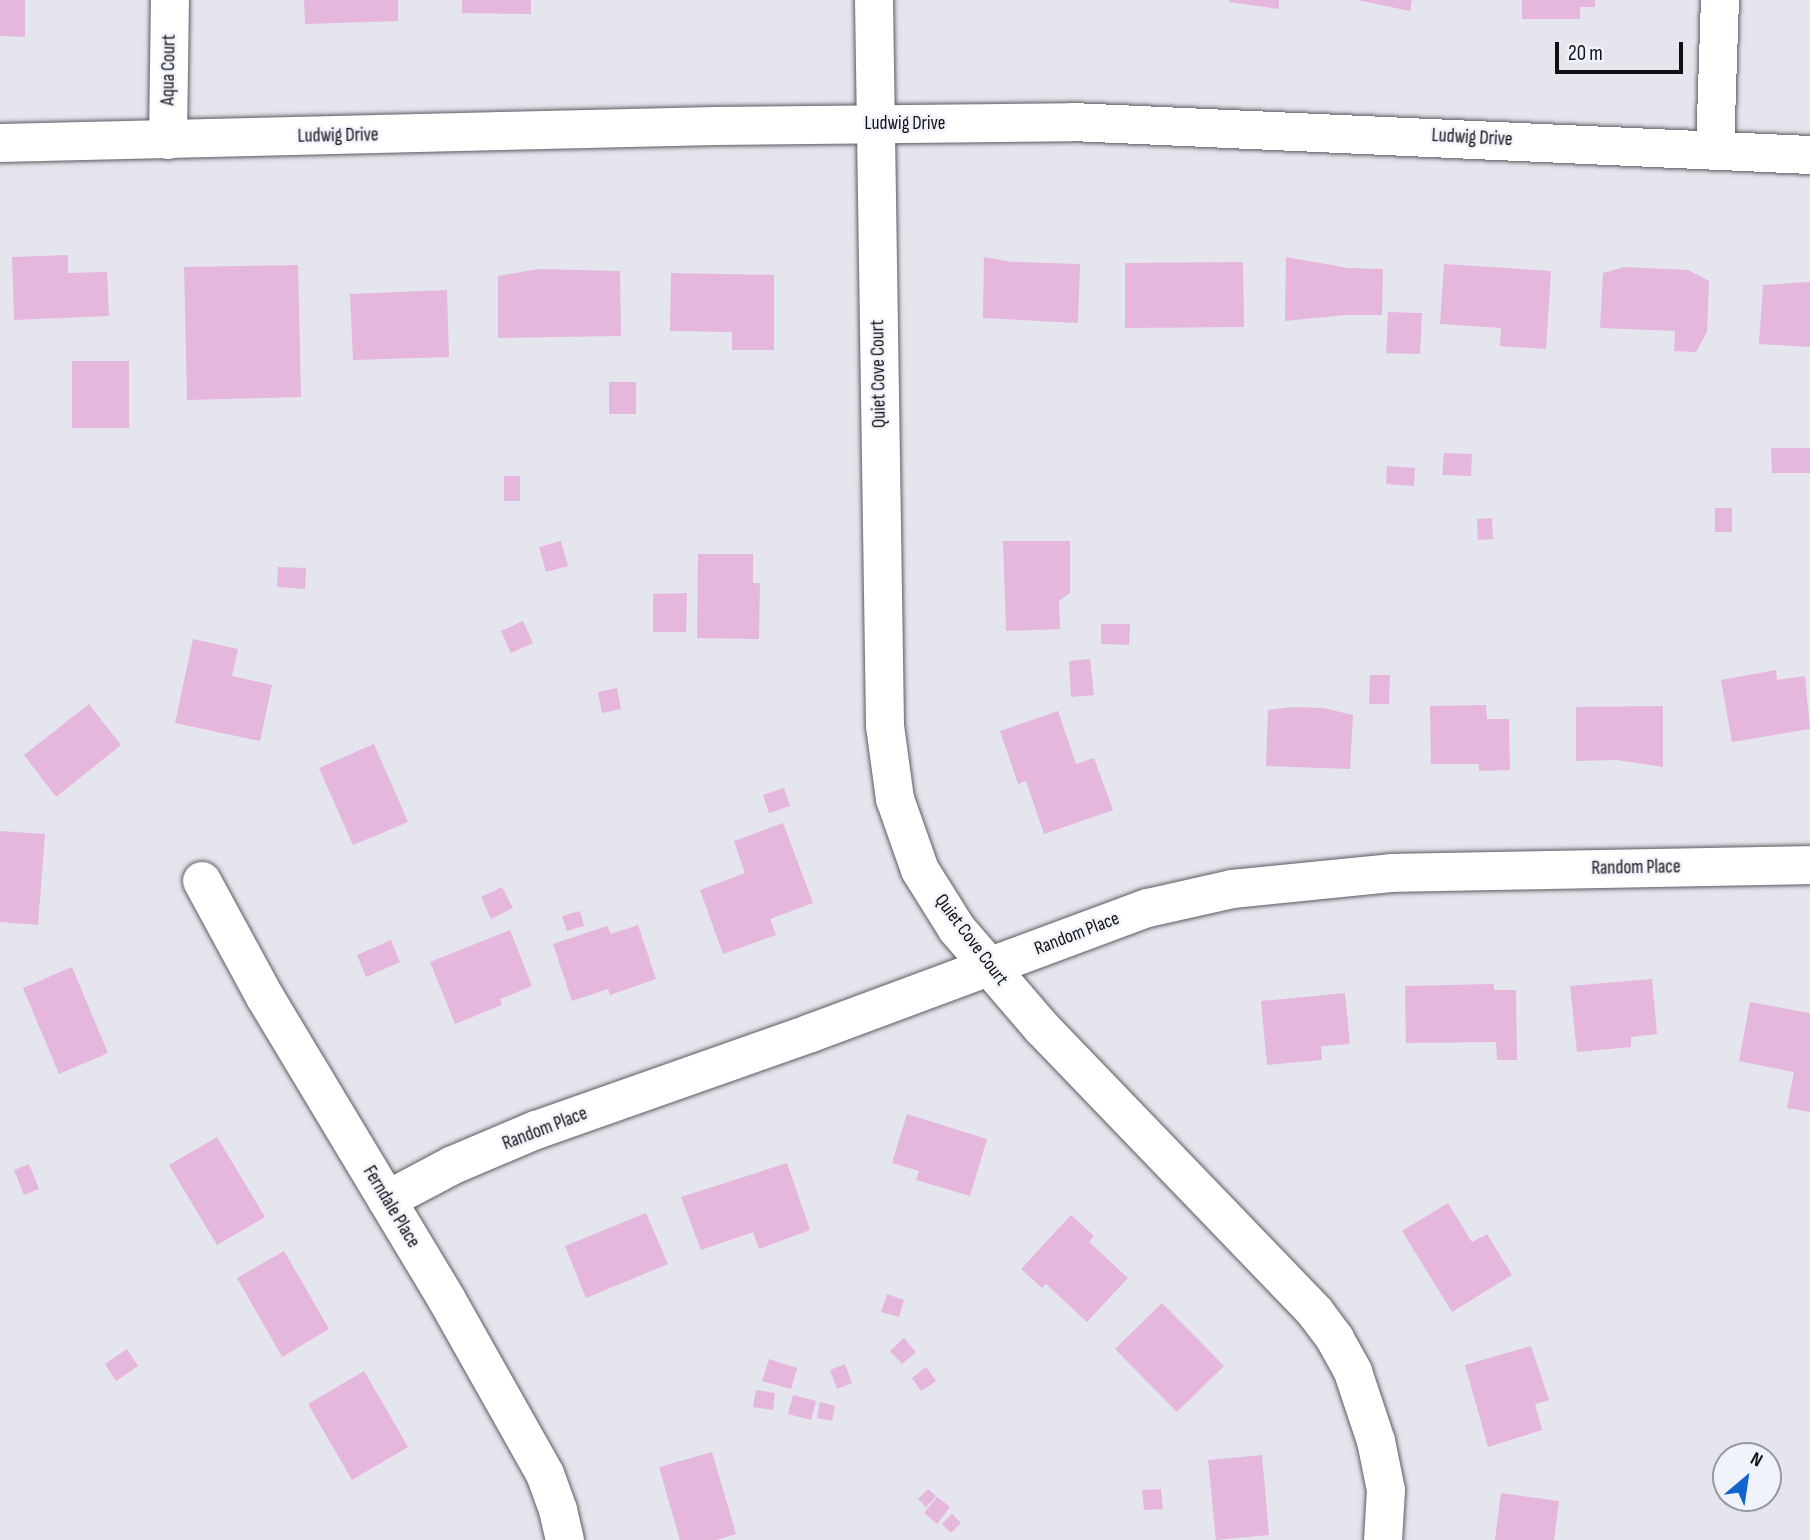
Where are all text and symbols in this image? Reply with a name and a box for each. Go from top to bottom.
scale bar [1558,28,1686,72]
street label: Aqua Court [157,34,181,106]
text: 20 m [1568,41,1603,66]
street label: Ludwig Drive [865,113,945,135]
street label: Ludwig Drive [297,124,379,148]
street label: Ludwig Drive [1431,124,1513,152]
street label: Quiet Cove Court [867,320,891,428]
street label: Random Place [1591,856,1681,880]
street label: Quiet Cove Court [929,890,1013,990]
street label: Random Place [1031,907,1123,961]
street label: Random Place [499,1102,591,1156]
street label: Ferndale Place [358,1162,424,1252]
north arrow [1712,1442,1782,1512]
text: N [1746,1447,1766,1472]

